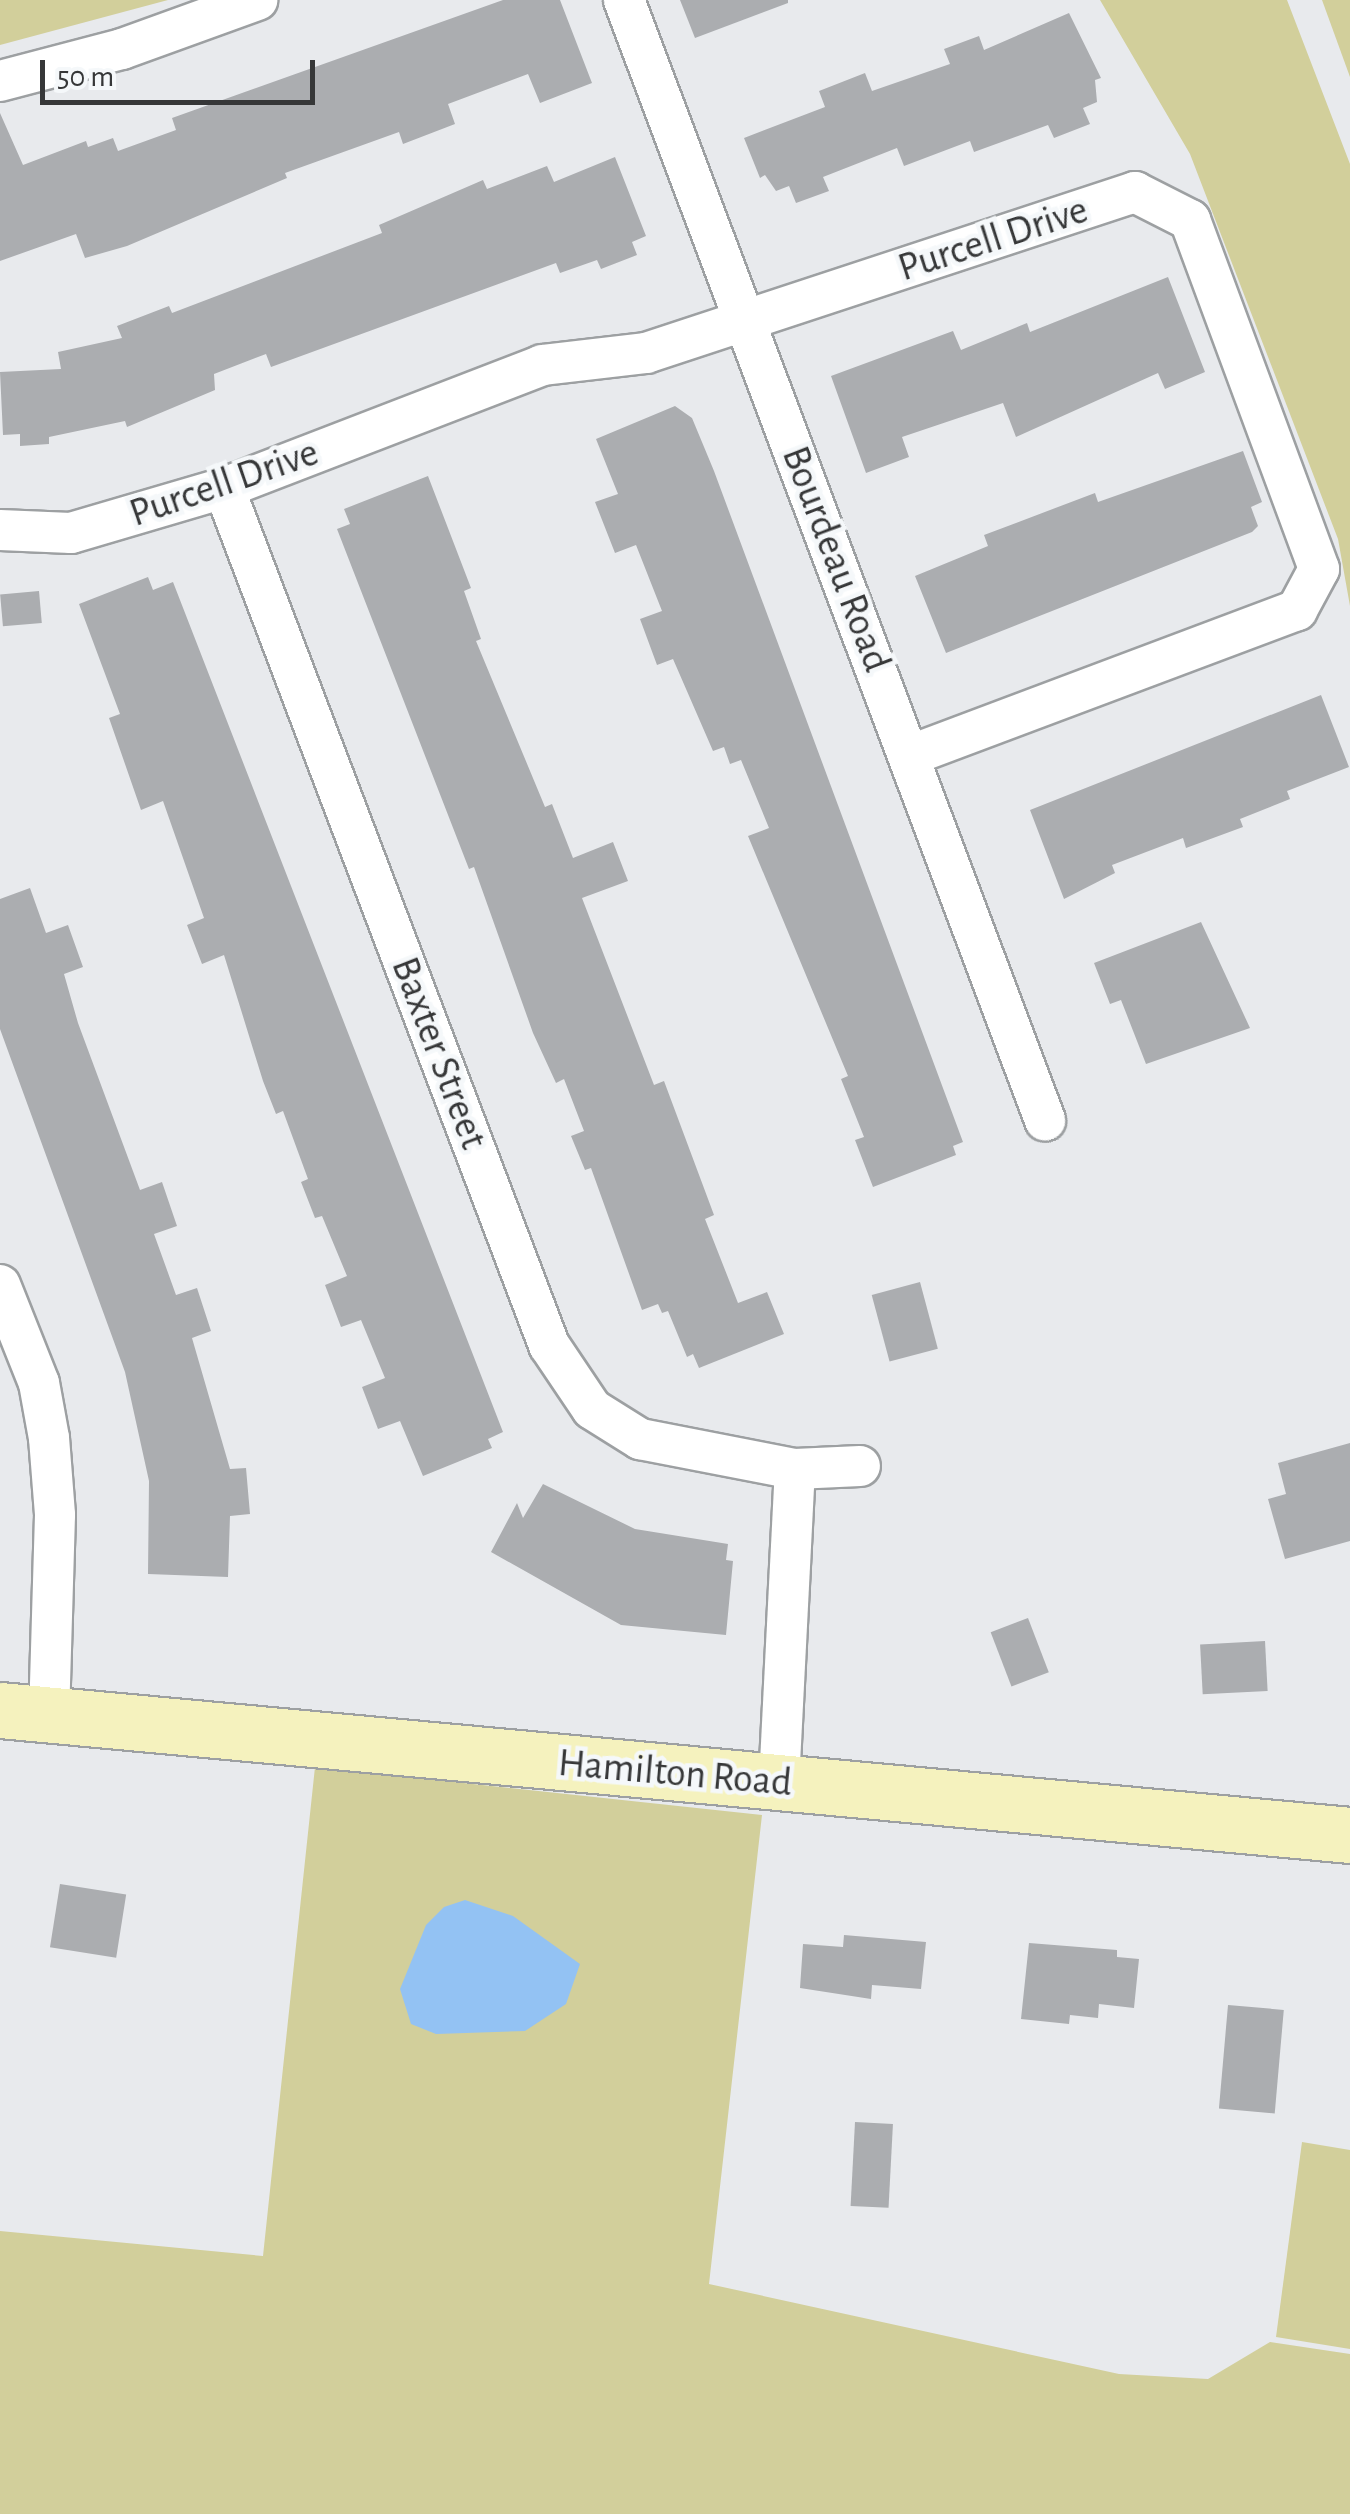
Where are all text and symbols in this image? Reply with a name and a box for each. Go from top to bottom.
scale bar [45,40,320,102]
text: 50 m [57,62,114,92]
street label: Purcell Drive [892,186,1094,292]
street label: Purcell Drive [123,428,325,538]
street label: Bourdeau Road [771,439,901,679]
street label: Baxter Street [380,950,498,1156]
street label: Hamilton Road [556,1739,794,1807]

